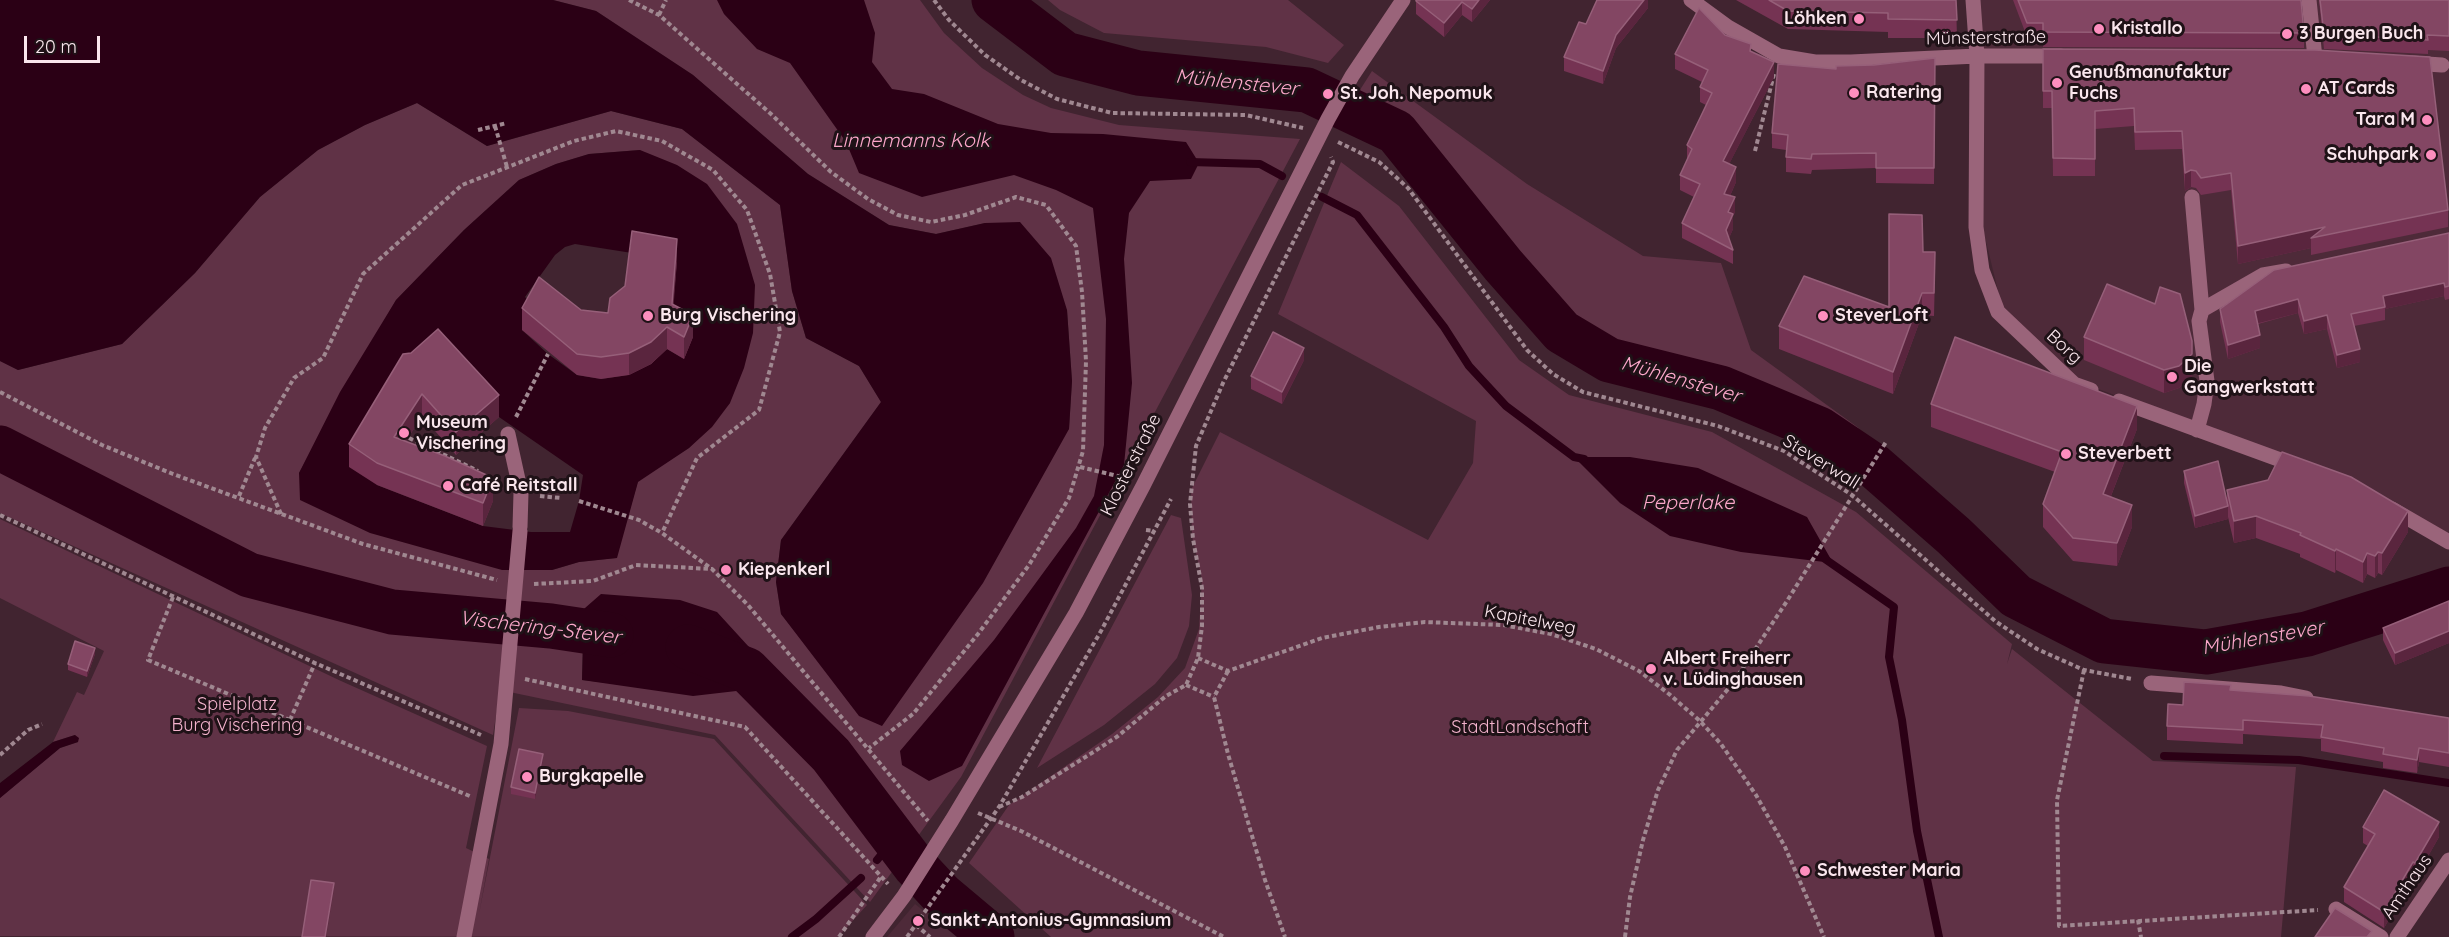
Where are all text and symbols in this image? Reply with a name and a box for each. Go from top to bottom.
place label: Löhken [1784,8,1847,30]
marker: Löhken [1852,12,1866,26]
place label: Kristallo [2111,18,2183,40]
marker: Kristallo [2092,22,2106,36]
place label: 3 Burgen Buch [2299,23,2423,45]
scale bar [27,24,104,62]
street label: Münsterstraße [1926,26,2046,50]
marker: 3 Burgen Buch [2280,27,2294,41]
text: 20 m [35,35,77,58]
place label: Genußmanufaktur Fuchs [2069,62,2230,104]
water label: Mühlenstever [1174,65,1300,101]
marker: Genußmanufaktur Fuchs [2050,76,2064,90]
place label: AT Cards [2318,78,2395,100]
place label: Ratering [1866,82,1942,104]
marker: AT Cards [2299,82,2313,96]
place label: St. Joh. Nepomuk [1340,83,1493,105]
marker: Ratering [1847,86,1861,100]
marker: St. Joh. Nepomuk [1321,87,1335,101]
place label: Tara M [2356,109,2415,131]
marker: Tara M [2420,113,2434,127]
water label: Linnemanns Kolk [832,129,990,153]
place label: Schuhpark [2327,144,2419,166]
marker: Schuhpark [2424,148,2438,162]
place label: Burg Vischering [660,305,796,327]
place label: SteverLoft [1835,305,1929,327]
marker: Burg Vischering [641,309,655,323]
marker: SteverLoft [1816,309,1830,323]
street label: Borg [2042,325,2086,369]
water label: Mühlenstever [1618,351,1744,409]
place label: Die Gangwerkstatt [2184,356,2315,398]
marker: Die Gangwerkstatt [2165,370,2179,384]
street label: Klosterstraße [1096,410,1166,520]
place label: Museum Vischering [416,412,506,454]
marker: Museum Vischering [397,426,411,440]
street label: Steverwall [1779,430,1863,494]
place label: Steverbett [2078,443,2172,465]
marker: Steverbett [2059,447,2073,461]
place label: Café Reitstall [460,475,578,497]
marker: Café Reitstall [441,479,455,493]
water label: Peperlake [1642,491,1734,515]
place label: Kiepenkerl [738,559,830,581]
marker: Kiepenkerl [719,563,733,577]
street label: Kapitelweg [1482,601,1578,639]
water label: Vischering-Stever [458,606,622,650]
water label: Mühlenstever [2200,615,2326,661]
place label: Albert Freiherr v. Lüdinghausen [1663,648,1803,690]
marker: Albert Freiherr v. Lüdinghausen [1644,662,1658,676]
park label: Spielplatz Burg Vischering [171,694,303,736]
park label: StadtLandschaft [1451,717,1589,739]
place label: Burgkapelle [539,766,644,788]
marker: Burgkapelle [520,770,534,784]
street label: Amthaus [2377,850,2437,924]
place label: Schwester Maria [1817,860,1961,882]
marker: Schwester Maria [1798,864,1812,878]
place label: Sankt-Antonius-Gymnasium [930,910,1171,932]
marker: Sankt-Antonius-Gymnasium [911,914,925,928]

